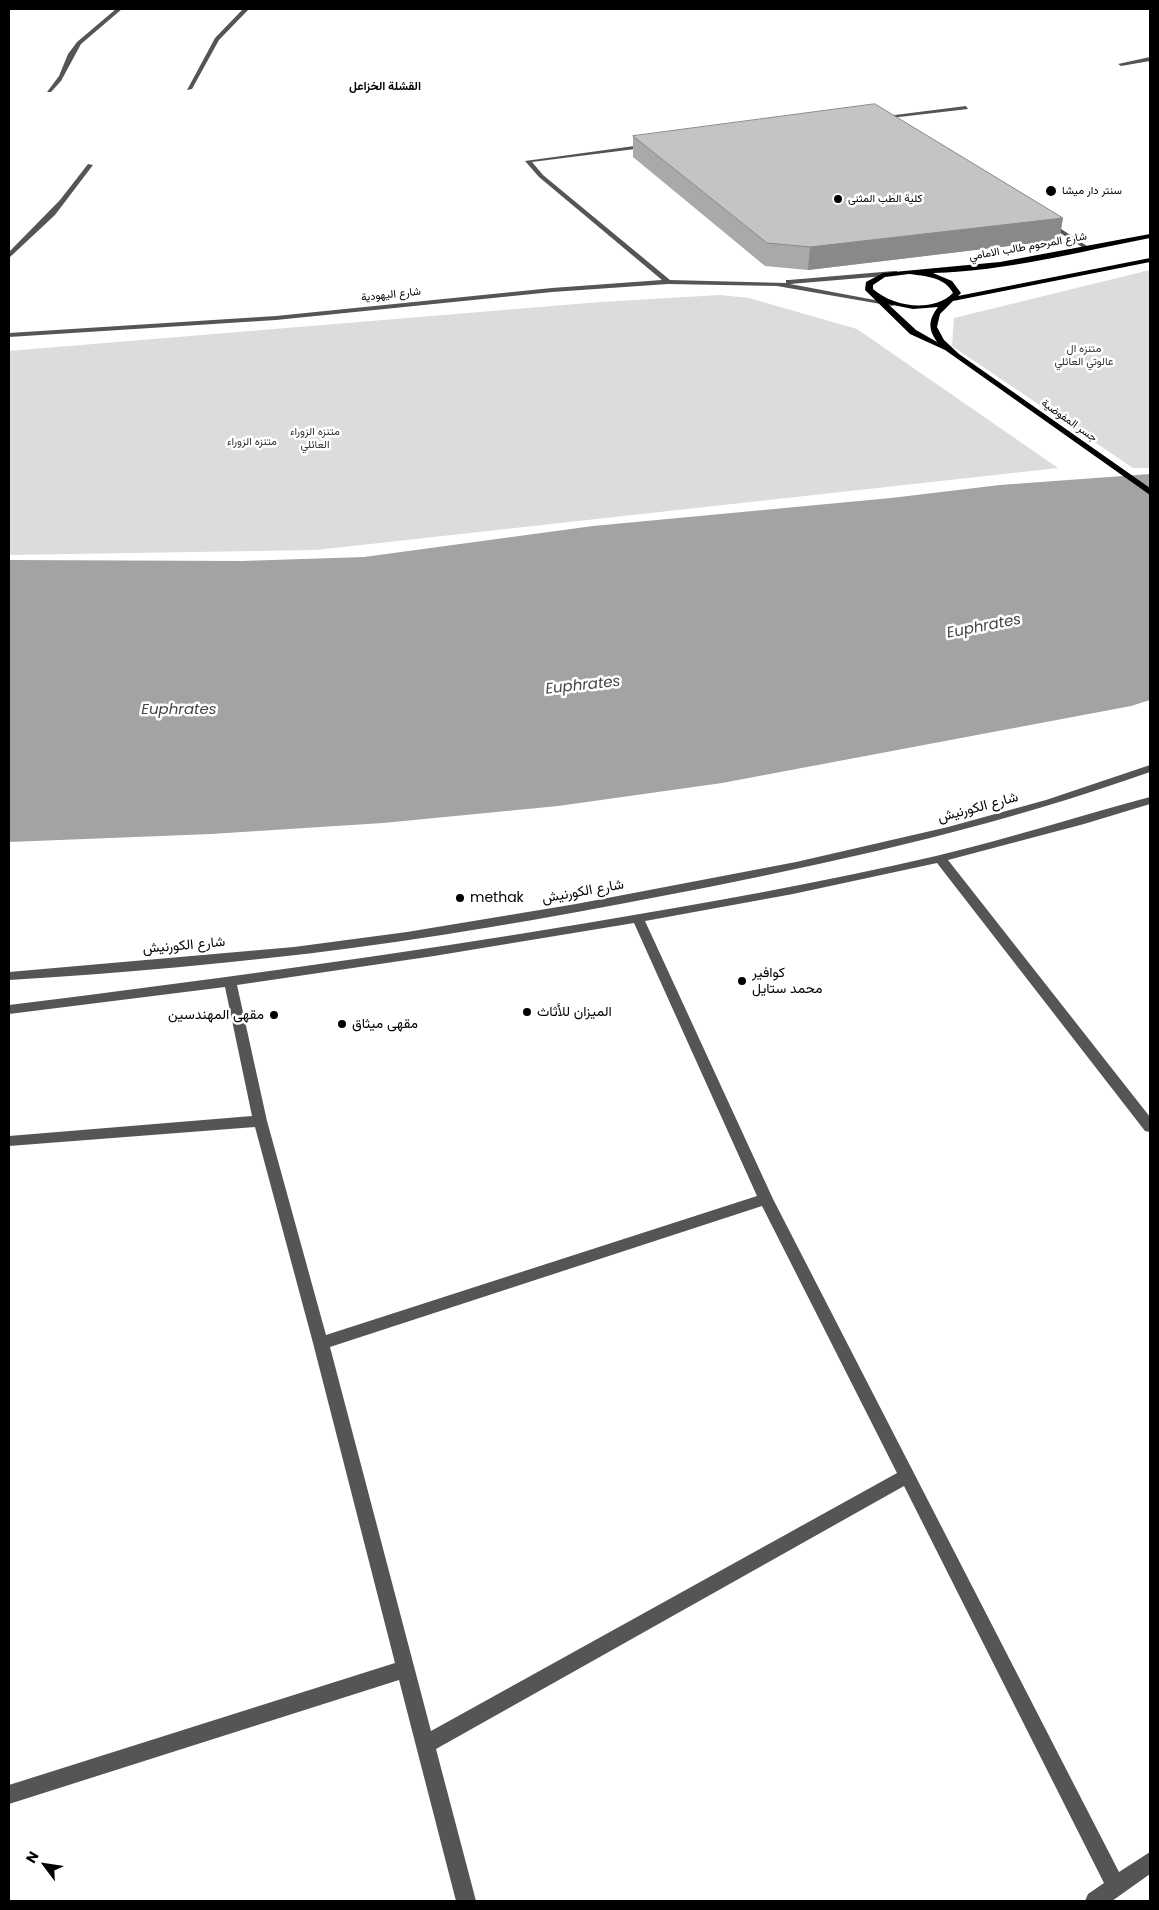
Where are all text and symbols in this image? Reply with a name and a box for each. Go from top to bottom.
district label: القشلة الخزاعل [349,80,421,94]
marker: سنتر دار ميشا [1044,184,1058,198]
place label: سنتر دار ميشا [1062,184,1122,198]
place label: كلية الطب المثنى [848,192,922,206]
marker: كلية الطب المثنى [832,193,844,205]
street label: شارع المرحوم طالب الامامي [968,230,1088,264]
street label: شارع اليهودية [360,285,422,305]
park label: متنزه ال عالوتي العائلي [1054,342,1114,368]
street label: جسر المفوضية [1039,397,1099,445]
park label: متنزه الزوراء العائلي [290,425,340,451]
park label: متنزه الزوراء [227,435,277,449]
water label: Euphrates [945,611,1023,643]
water label: Euphrates [545,673,621,699]
water label: Euphrates [141,701,217,719]
street label: شارع الكورنيش [936,789,1020,827]
street label: شارع الكورنيش [541,877,625,907]
place label: methak [470,890,524,906]
marker: methak [454,892,466,904]
street label: شارع الكورنيش [142,934,226,958]
place label: كوافير محمد ستايل [752,965,822,998]
marker: كوافير محمد ستايل [736,975,748,987]
place label: الميزان للأثاث [537,1004,612,1020]
marker: الميزان للأثاث [521,1006,533,1018]
place label: مقهى المهندسين [168,1007,264,1023]
marker: مقهى المهندسين [268,1009,280,1021]
place label: مقهى ميثاق [352,1016,418,1032]
marker: مقهى ميثاق [336,1018,348,1030]
north arrow [20,1840,70,1890]
text: N [21,1848,43,1867]

